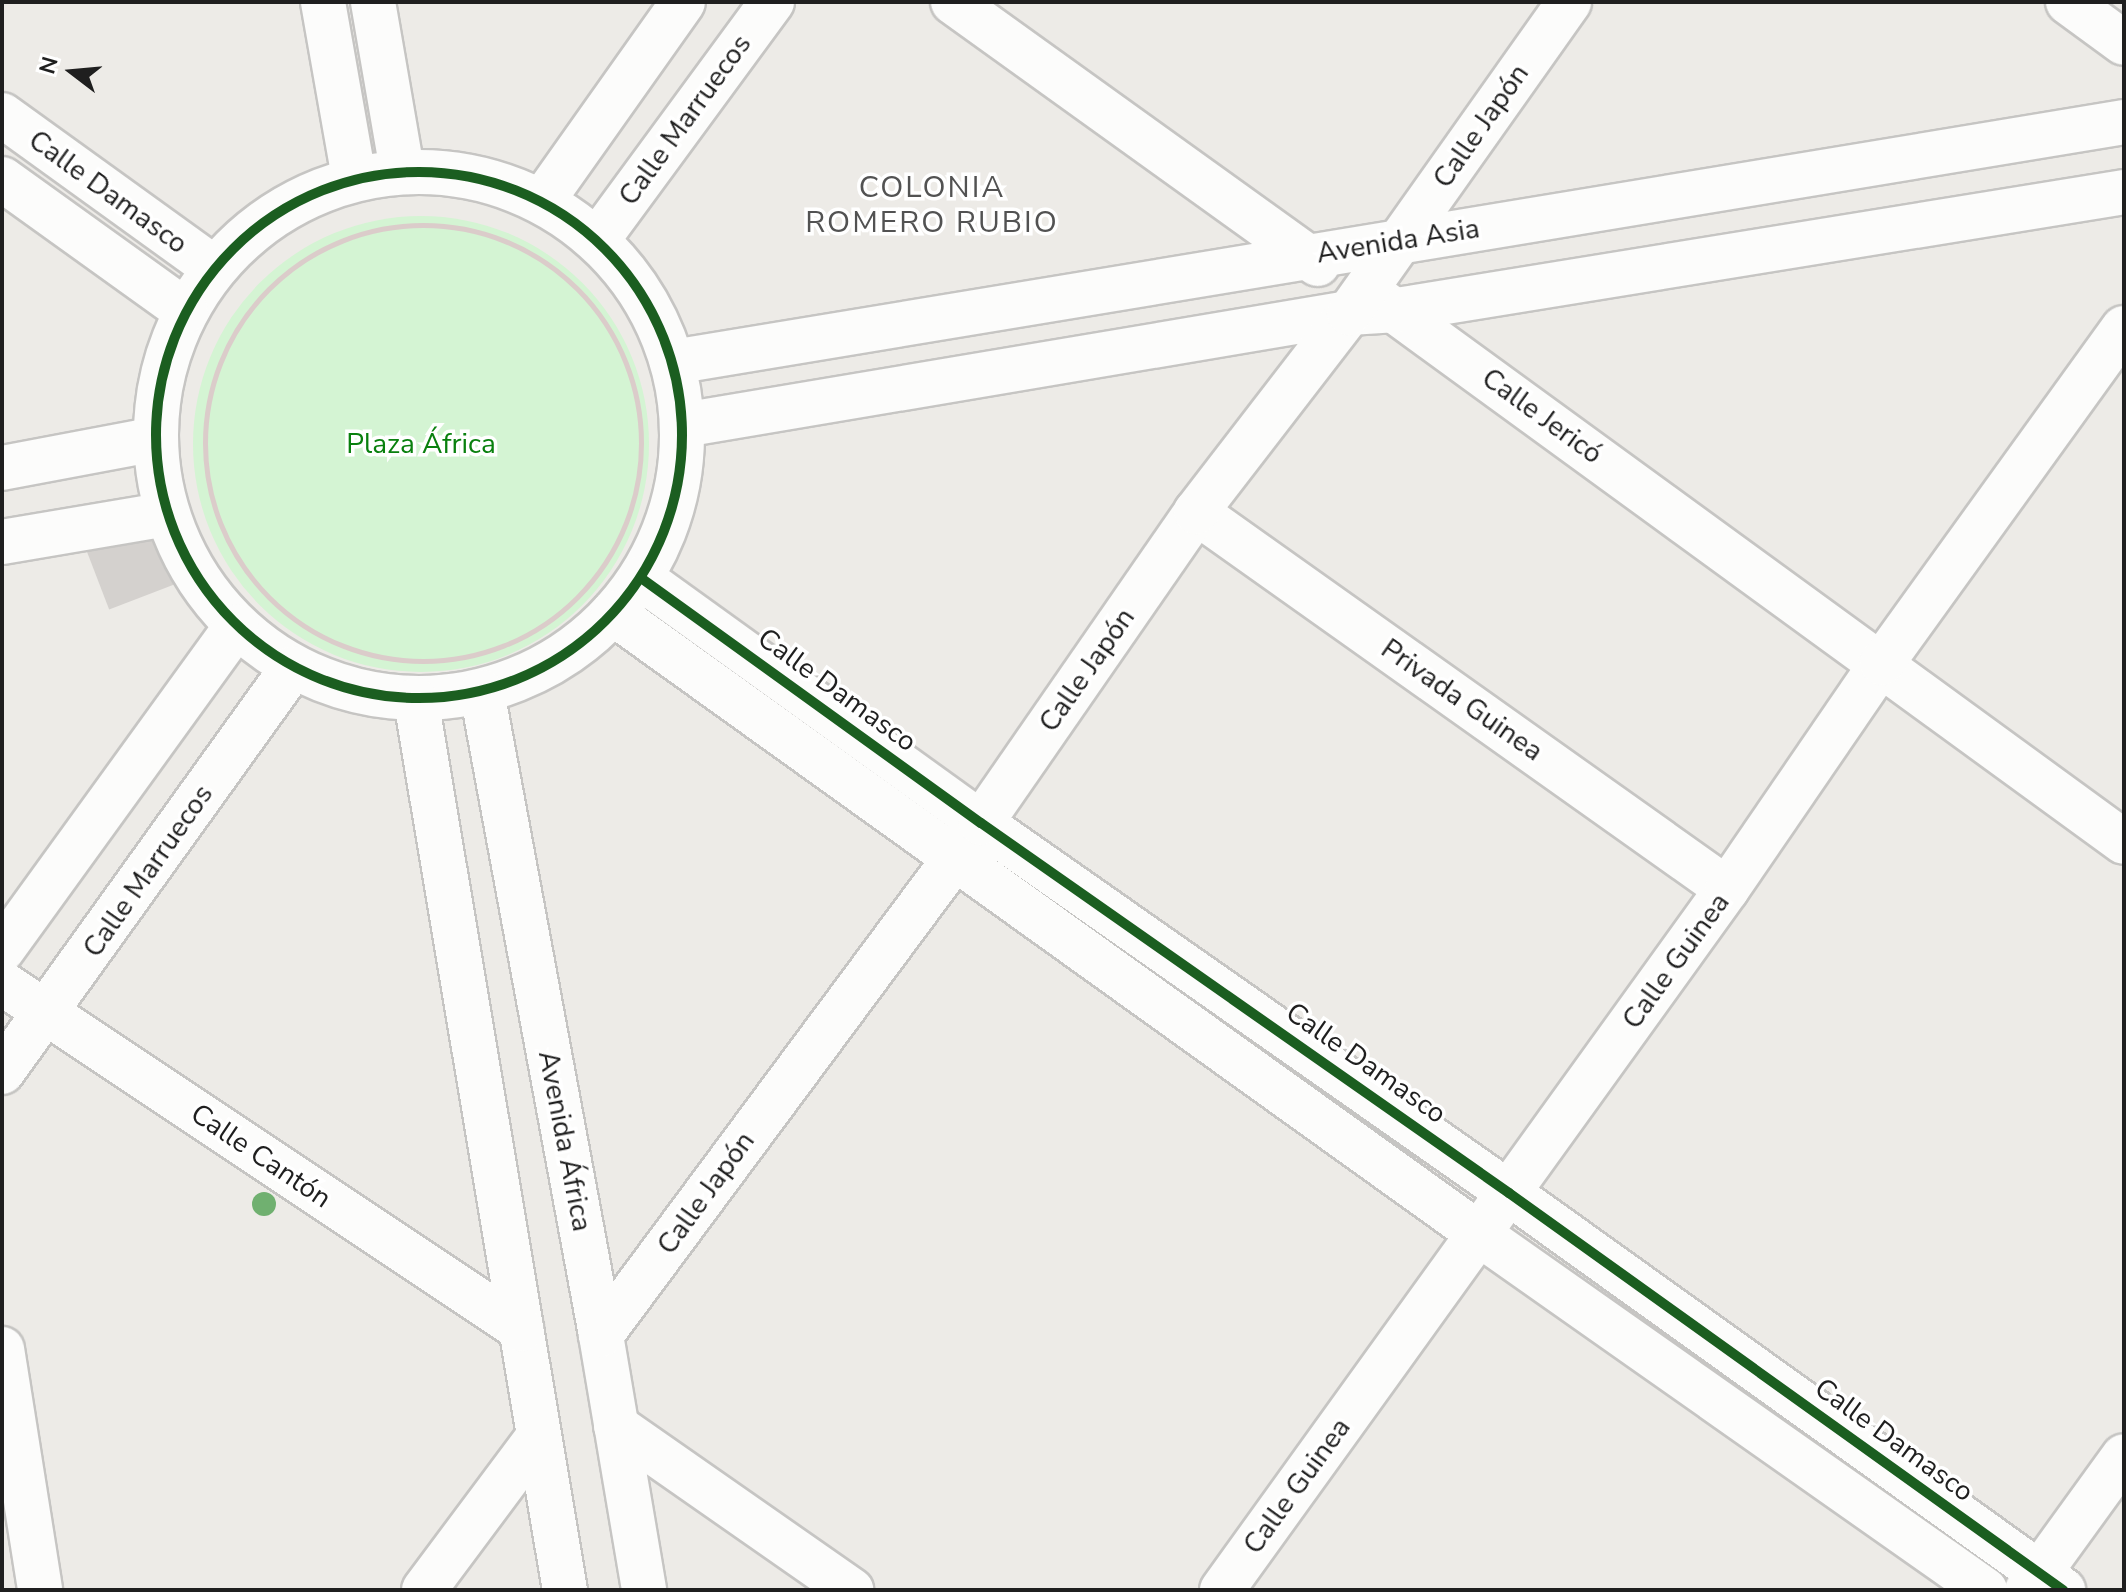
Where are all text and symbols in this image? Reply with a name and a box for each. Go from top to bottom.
street label: Calle Marruecos [612,28,758,212]
north arrow [32,32,112,112]
text: N [32,53,66,77]
street label: Calle Japón [1426,58,1536,194]
street label: Calle Damasco [22,123,194,261]
district label: COLONIA ROMERO RUBIO [805,170,1059,240]
street label: Avenida Asia [1314,212,1482,270]
street label: Calle Jericó [1475,361,1609,471]
park label: Plaza África [346,427,496,461]
street label: Calle Japón [1032,602,1142,738]
street label: Calle Damasco [751,621,923,759]
street label: Privada Guinea [1375,632,1549,768]
street label: Calle Marruecos [76,778,220,964]
street label: Calle Guinea [1615,886,1737,1036]
street label: Calle Damasco [1279,995,1453,1131]
street label: Avenida África [531,1048,599,1234]
street label: Calle Cantón [184,1097,338,1215]
street label: Calle Japón [650,1125,762,1261]
street label: Calle Damasco [1808,1371,1980,1509]
street label: Calle Guinea [1236,1411,1358,1561]

